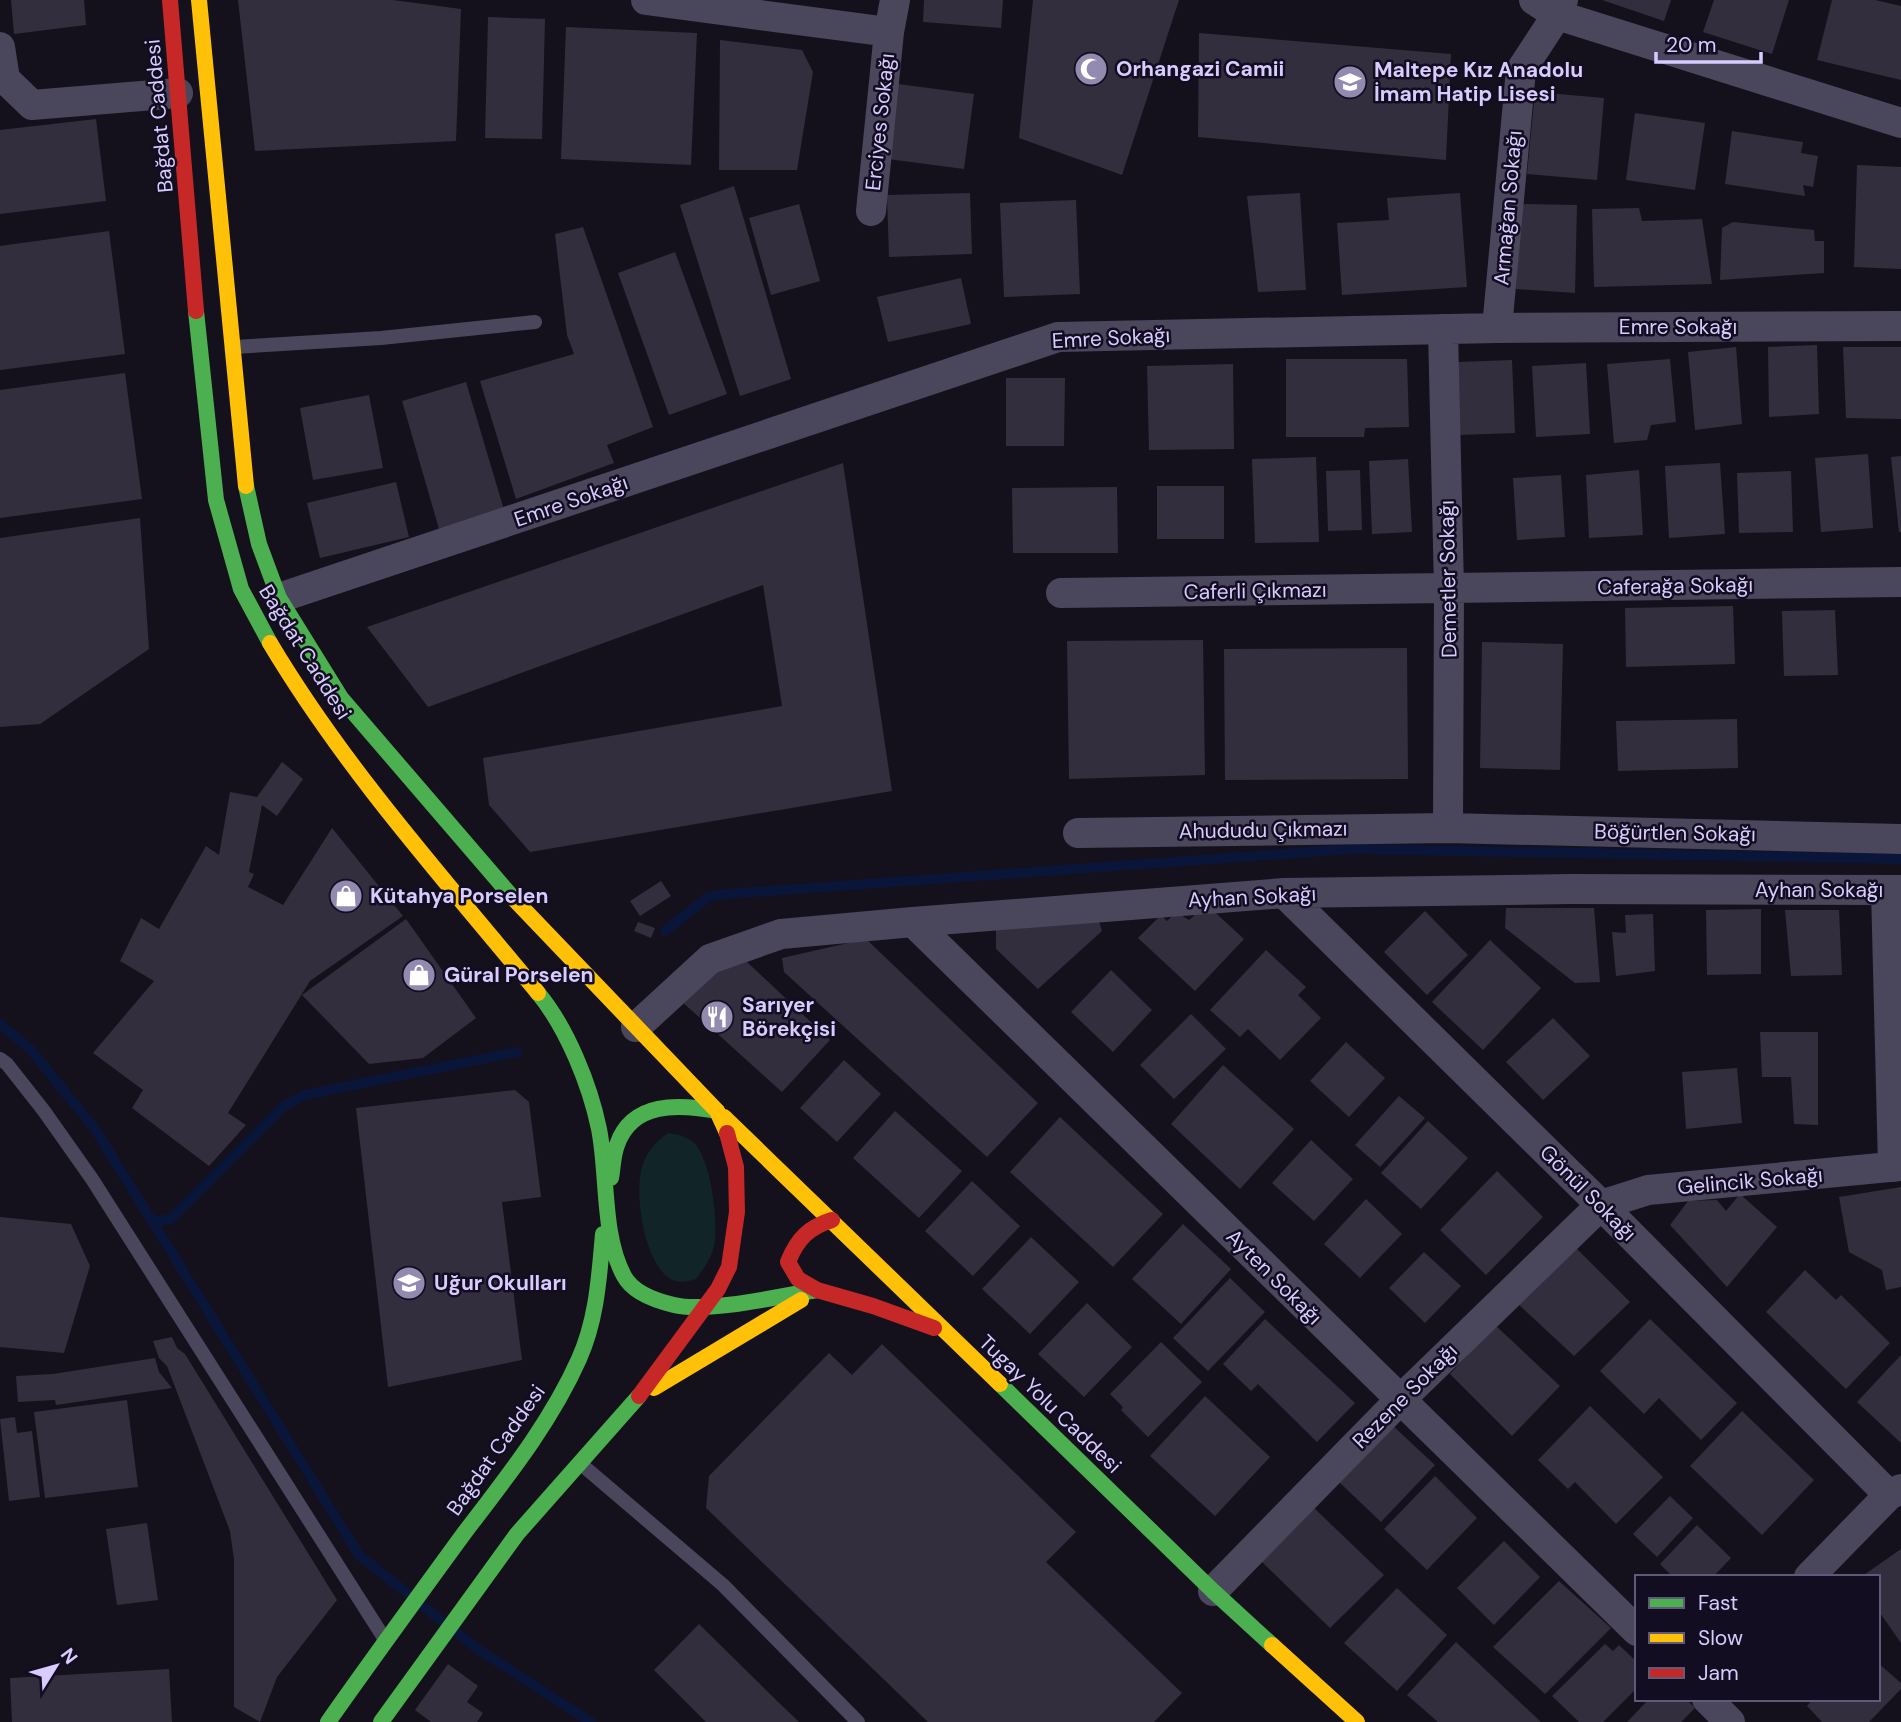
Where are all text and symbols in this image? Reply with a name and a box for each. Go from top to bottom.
scale bar [1656,21,1761,65]
text: 20 m [1666,31,1717,59]
street label: Bağdat Caddesi [138,38,180,194]
mosque icon: Orhangazi Camii [1072,50,1110,88]
street label: Erciyes Sokağı [859,52,901,192]
place label: Orhangazi Camii [1116,55,1284,83]
place label: Maltepe Kız Anadolu İmam Hatip Lisesi [1374,56,1583,108]
school or university icon: Maltepe Kız Anadolu İmam Hatip Lisesi [1331,63,1369,101]
street label: Armağan Sokağı [1487,129,1529,287]
street label: Emre Sokağı [1619,313,1737,341]
street label: Emre Sokağı [1051,321,1171,355]
street label: Emre Sokağı [510,468,632,534]
street label: Demetler Sokağı [1433,500,1463,658]
street label: Caferağa Sokağı [1597,571,1753,601]
street label: Caferli Çıkmazı [1183,576,1327,606]
street label: Bağdat Caddesi [252,579,358,725]
street label: Ahududu Çıkmazı [1178,815,1348,845]
street label: Böğürtlen Sokağı [1594,818,1756,848]
street label: Ayhan Sokağı [1755,876,1883,904]
shop icon: Kütahya Porselen [327,877,365,915]
street label: Ayhan Sokağı [1187,880,1317,914]
place label: Kütahya Porselen [370,882,548,910]
shop icon: Güral Porselen [400,956,438,994]
place label: Güral Porselen [444,961,594,989]
place label: Sarıyer Börekçisi [742,991,836,1043]
restaurant icon: Sarıyer Börekçisi [698,998,736,1036]
street label: Gönül Sokağı [1534,1139,1642,1247]
street label: Gelincik Sokağı [1676,1161,1824,1201]
street label: Ayten Sokağı [1220,1223,1328,1331]
school or university icon: Uğur Okulları [390,1264,428,1302]
place label: Uğur Okulları [434,1269,567,1297]
street label: Tugay Yolu Caddesi [973,1329,1127,1479]
street label: Rezene Sokağı [1346,1337,1464,1455]
street label: Bağdat Caddesi [440,1379,552,1521]
legend [1635,1575,1880,1701]
text: Fast [1698,1589,1738,1617]
text: Slow [1698,1624,1743,1652]
north arrow [21,1631,91,1701]
text: N [55,1643,83,1669]
text: Jam [1698,1659,1739,1687]

